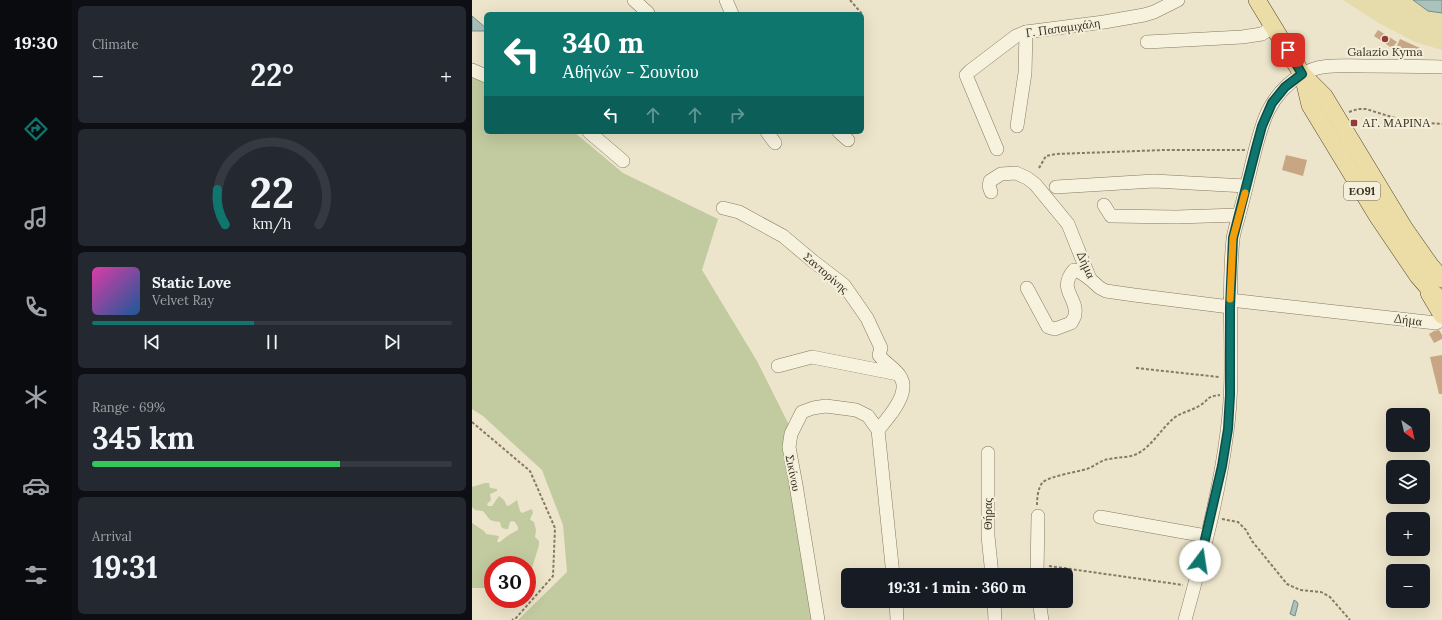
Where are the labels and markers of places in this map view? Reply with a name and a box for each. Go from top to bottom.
pin [1271,33,1305,67]
marker: Galazio Kyma [1380,34,1390,44]
place label: Galazio Kyma [1347,44,1423,59]
place label: ΑΓ. ΜΑΡΙΝΑ [1362,115,1431,130]
marker: ΑΓ. ΜΑΡΙΝΑ [1349,118,1359,128]

